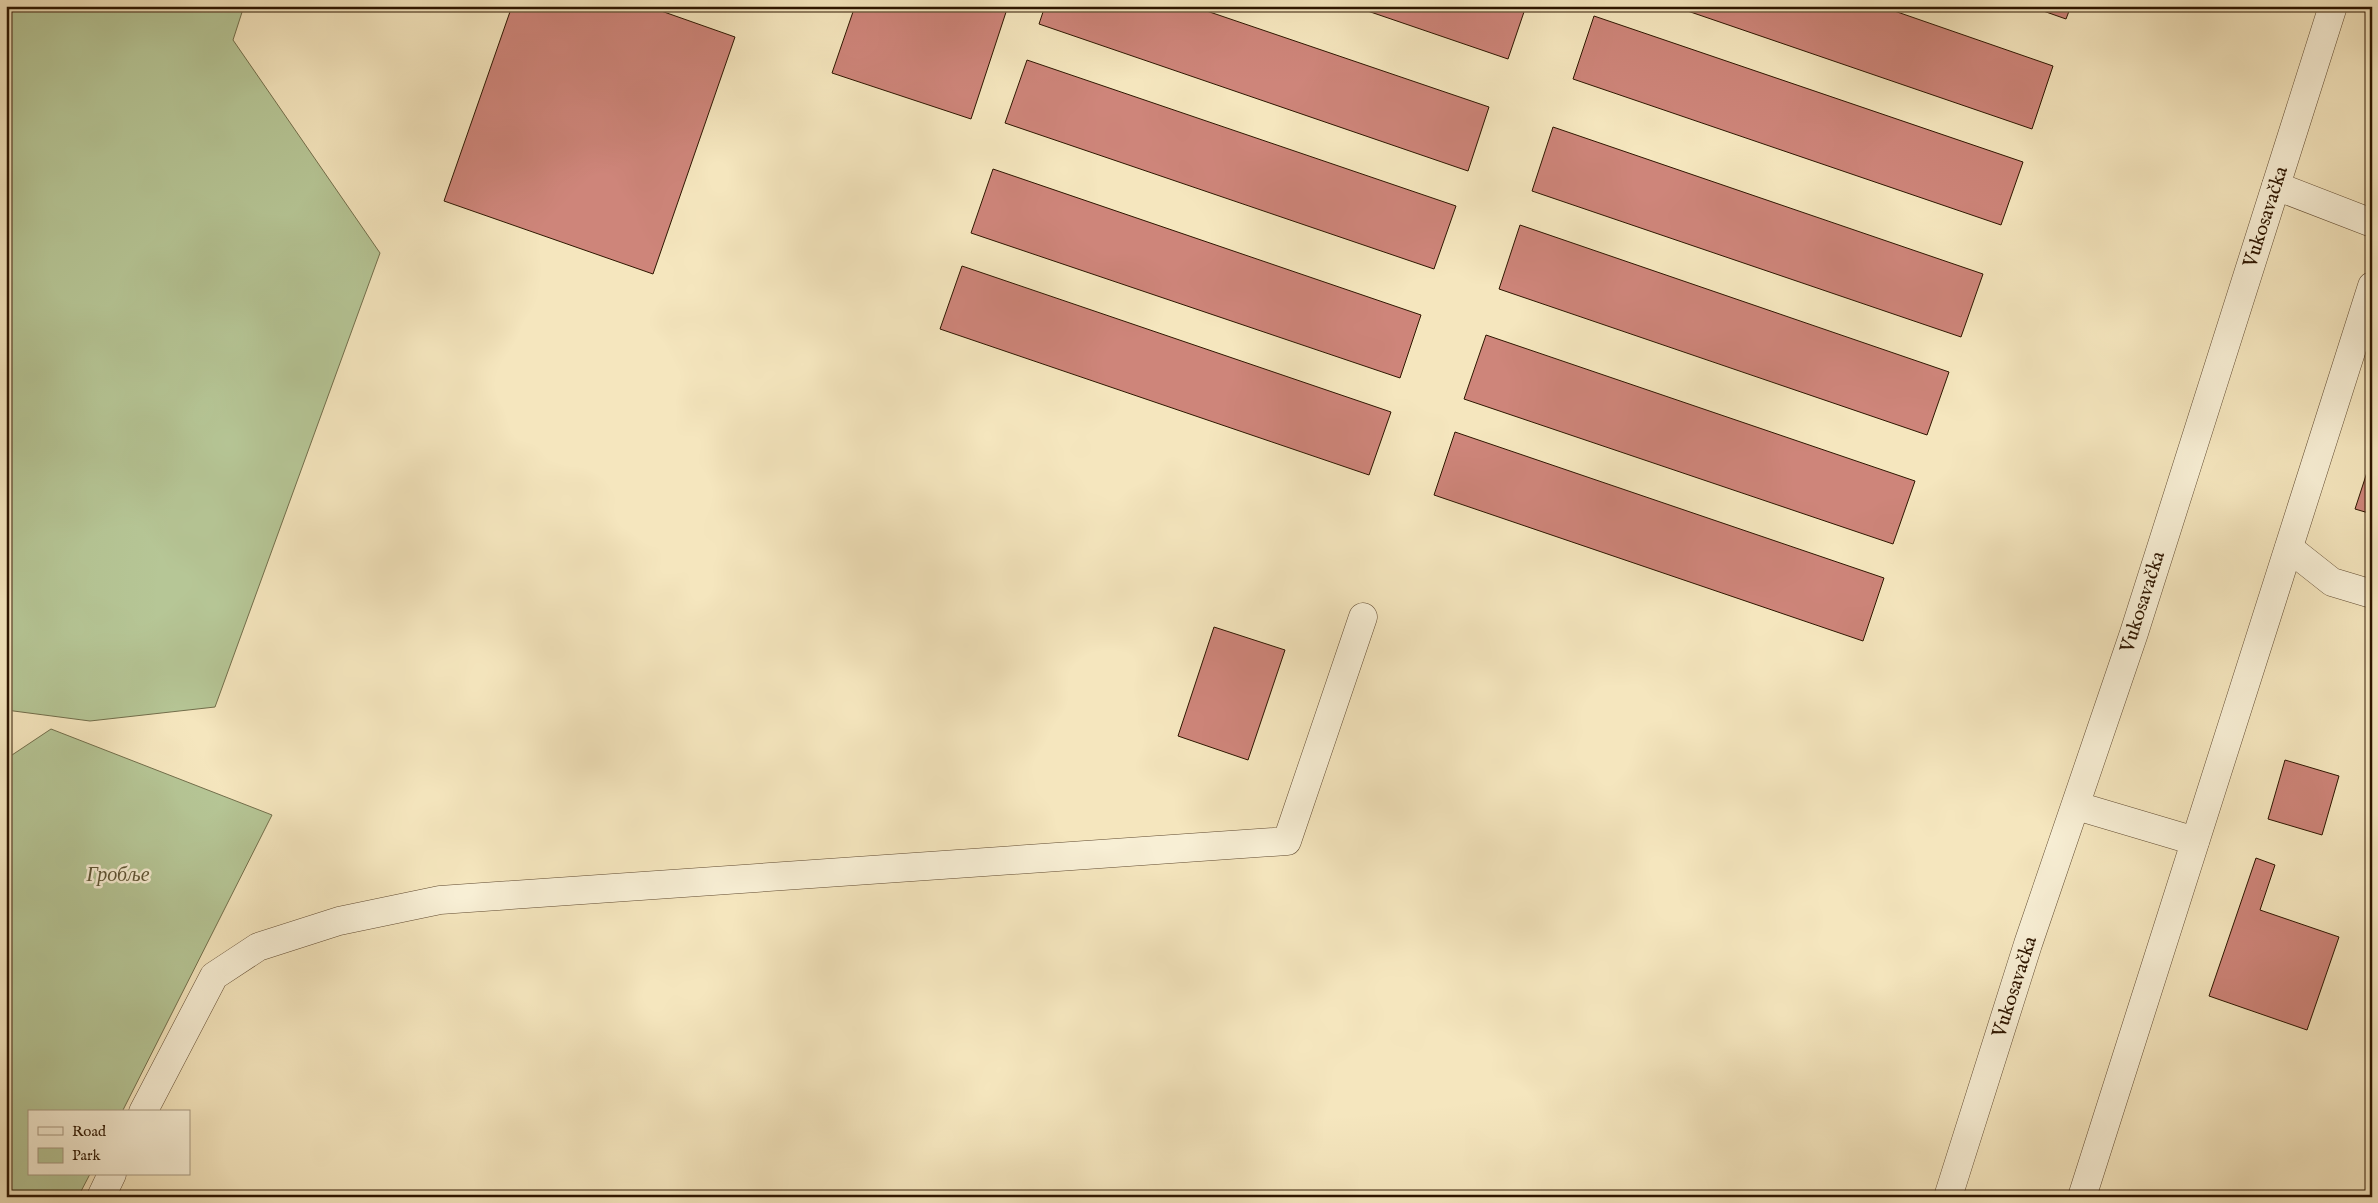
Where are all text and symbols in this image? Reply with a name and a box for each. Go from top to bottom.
street label: Vukosavačka [2238,163,2294,272]
street label: Vukosavačka [2115,548,2171,657]
park label: Гробље [85,863,150,888]
street label: Vukosavačka [1987,933,2043,1042]
legend [28,1110,190,1176]
text: Road [72,1122,107,1141]
text: Park [72,1146,102,1165]

